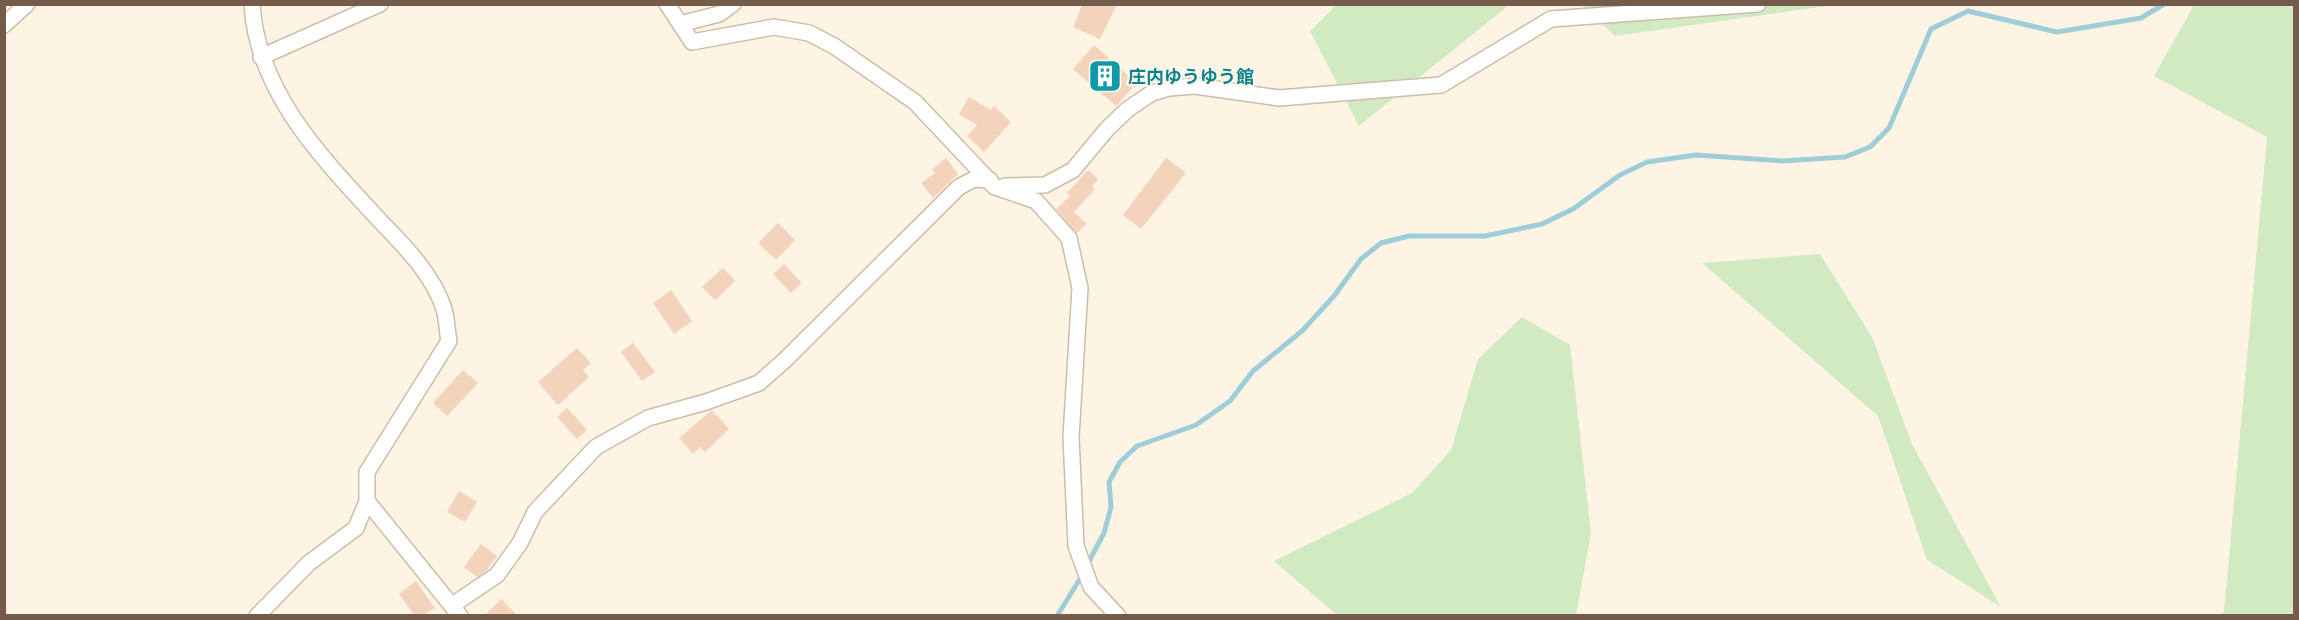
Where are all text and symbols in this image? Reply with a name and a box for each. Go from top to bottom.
building icon: 庄内ゆうゆう館 [1087,58,1123,94]
place label: 庄内ゆうゆう館 [1128,63,1254,90]

